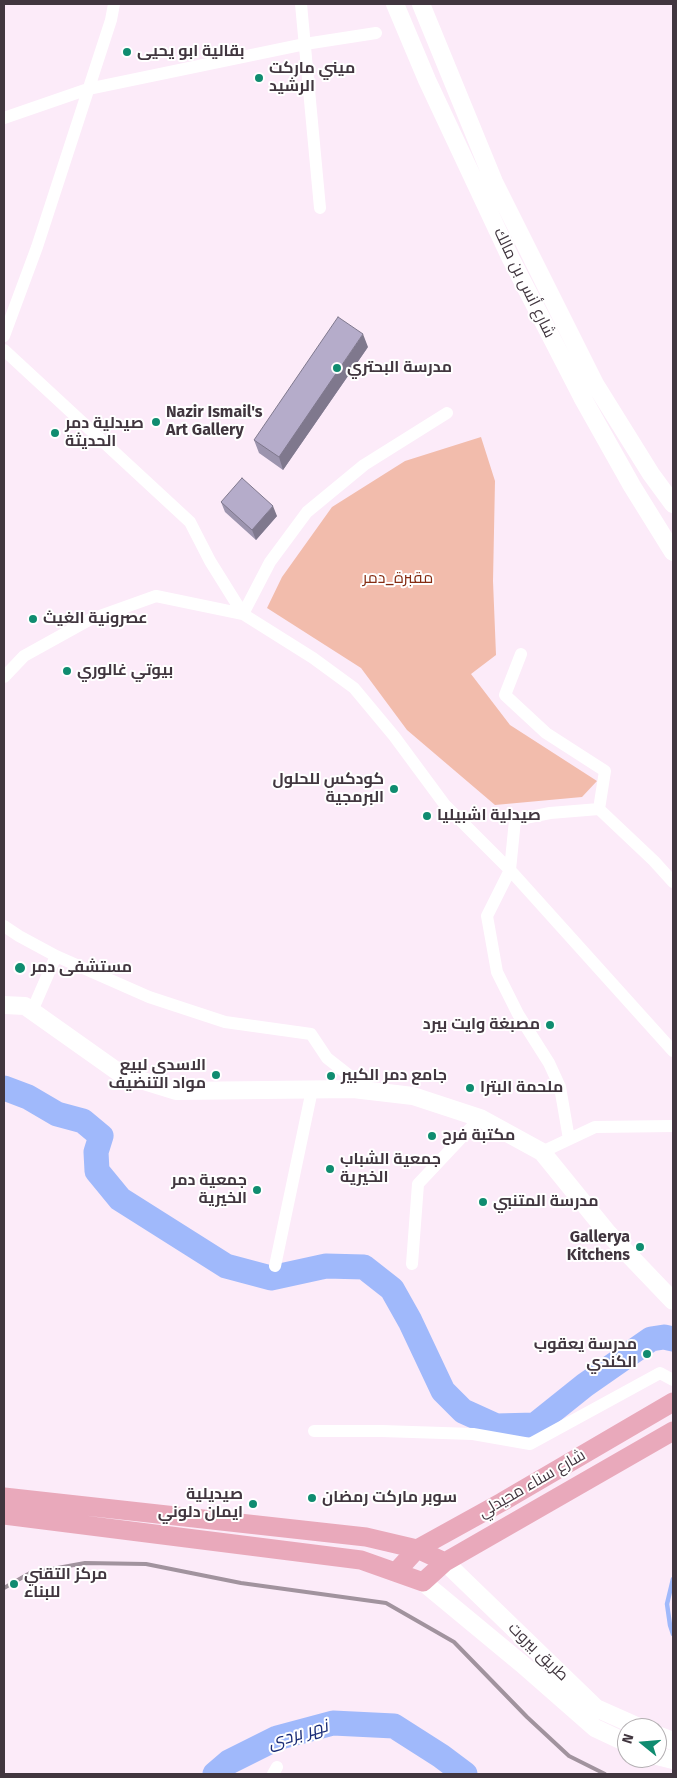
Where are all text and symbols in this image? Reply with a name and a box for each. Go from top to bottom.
place label: بقالية ابو يحيى [137,42,245,62]
marker: بقالية ابو يحيى [121,46,133,58]
place label: ميني ماركت الرشيد [269,59,355,97]
marker: ميني ماركت الرشيد [253,72,265,84]
street label: شارع أنس بن مالك [489,225,559,341]
place label: مدرسة البحتري [347,358,452,378]
marker: مدرسة البحتري [331,362,343,374]
place label: Nazir Ismail's Art Gallery [166,403,263,441]
place label: صيدلية دمر الحديثة [65,414,144,452]
marker: Nazir Ismail's Art Gallery [150,416,162,428]
marker: صيدلية دمر الحديثة [49,427,61,439]
park label: مقبرة_دمر [363,569,433,589]
place label: عصرونية الغيث [43,609,148,629]
marker: عصرونية الغيث [27,613,39,625]
place label: بيوتي غالوري [77,661,173,681]
marker: بيوتي غالوري [61,665,73,677]
place label: كودكس للحلول البرمجية [273,770,384,808]
marker: كودكس للحلول البرمجية [388,783,400,795]
place label: صيدلية اشبيليا [437,806,541,826]
marker: صيدلية اشبيليا [421,810,433,822]
place label: مستشفى دمر [31,958,132,978]
marker: مستشفى دمر [13,961,27,975]
place label: مصبغة وايت بيرد [423,1015,540,1035]
marker: مصبغة وايت بيرد [544,1019,556,1031]
place label: الاسدي لبيع مواد التنضيف [109,1056,206,1094]
place label: جامع دمر الكبير [341,1066,447,1086]
marker: الاسدي لبيع مواد التنضيف [210,1069,222,1081]
marker: جامع دمر الكبير [325,1070,337,1082]
place label: ملحمة البترا [480,1078,563,1098]
marker: ملحمة البترا [464,1082,476,1094]
place label: مكتبة فرح [442,1126,515,1146]
marker: مكتبة فرح [426,1130,438,1142]
place label: جمعية الشباب الخيرية [340,1150,441,1188]
marker: جمعية الشباب الخيرية [324,1163,336,1175]
place label: جمعية دمر الخيرية [171,1171,247,1209]
marker: جمعية دمر الخيرية [251,1184,263,1196]
place label: مدرسة المتنبي [493,1192,599,1212]
marker: مدرسة المتنبي [477,1196,489,1208]
place label: Gallerya Kitchens [567,1228,630,1266]
marker: Gallerya Kitchens [634,1241,646,1253]
place label: مدرسة يعقوب الكندي [534,1335,637,1373]
marker: مدرسة يعقوب الكندي [641,1348,653,1360]
street label: شارع سناء محيدلي [475,1446,589,1522]
place label: صيديلية ايمان دلوني [158,1485,243,1523]
place label: سوبر ماركت رمضان [322,1488,457,1508]
marker: سوبر ماركت رمضان [306,1492,318,1504]
marker: صيديلية ايمان دلوني [247,1498,259,1510]
place label: مركز التقني للبناء [24,1565,107,1603]
marker: مركز التقني للبناء [8,1578,20,1590]
street label: طريق بيروت [504,1619,572,1685]
water label: نهر بردى [265,1716,331,1754]
north arrow [617,1718,667,1768]
text: N [619,1732,638,1746]

